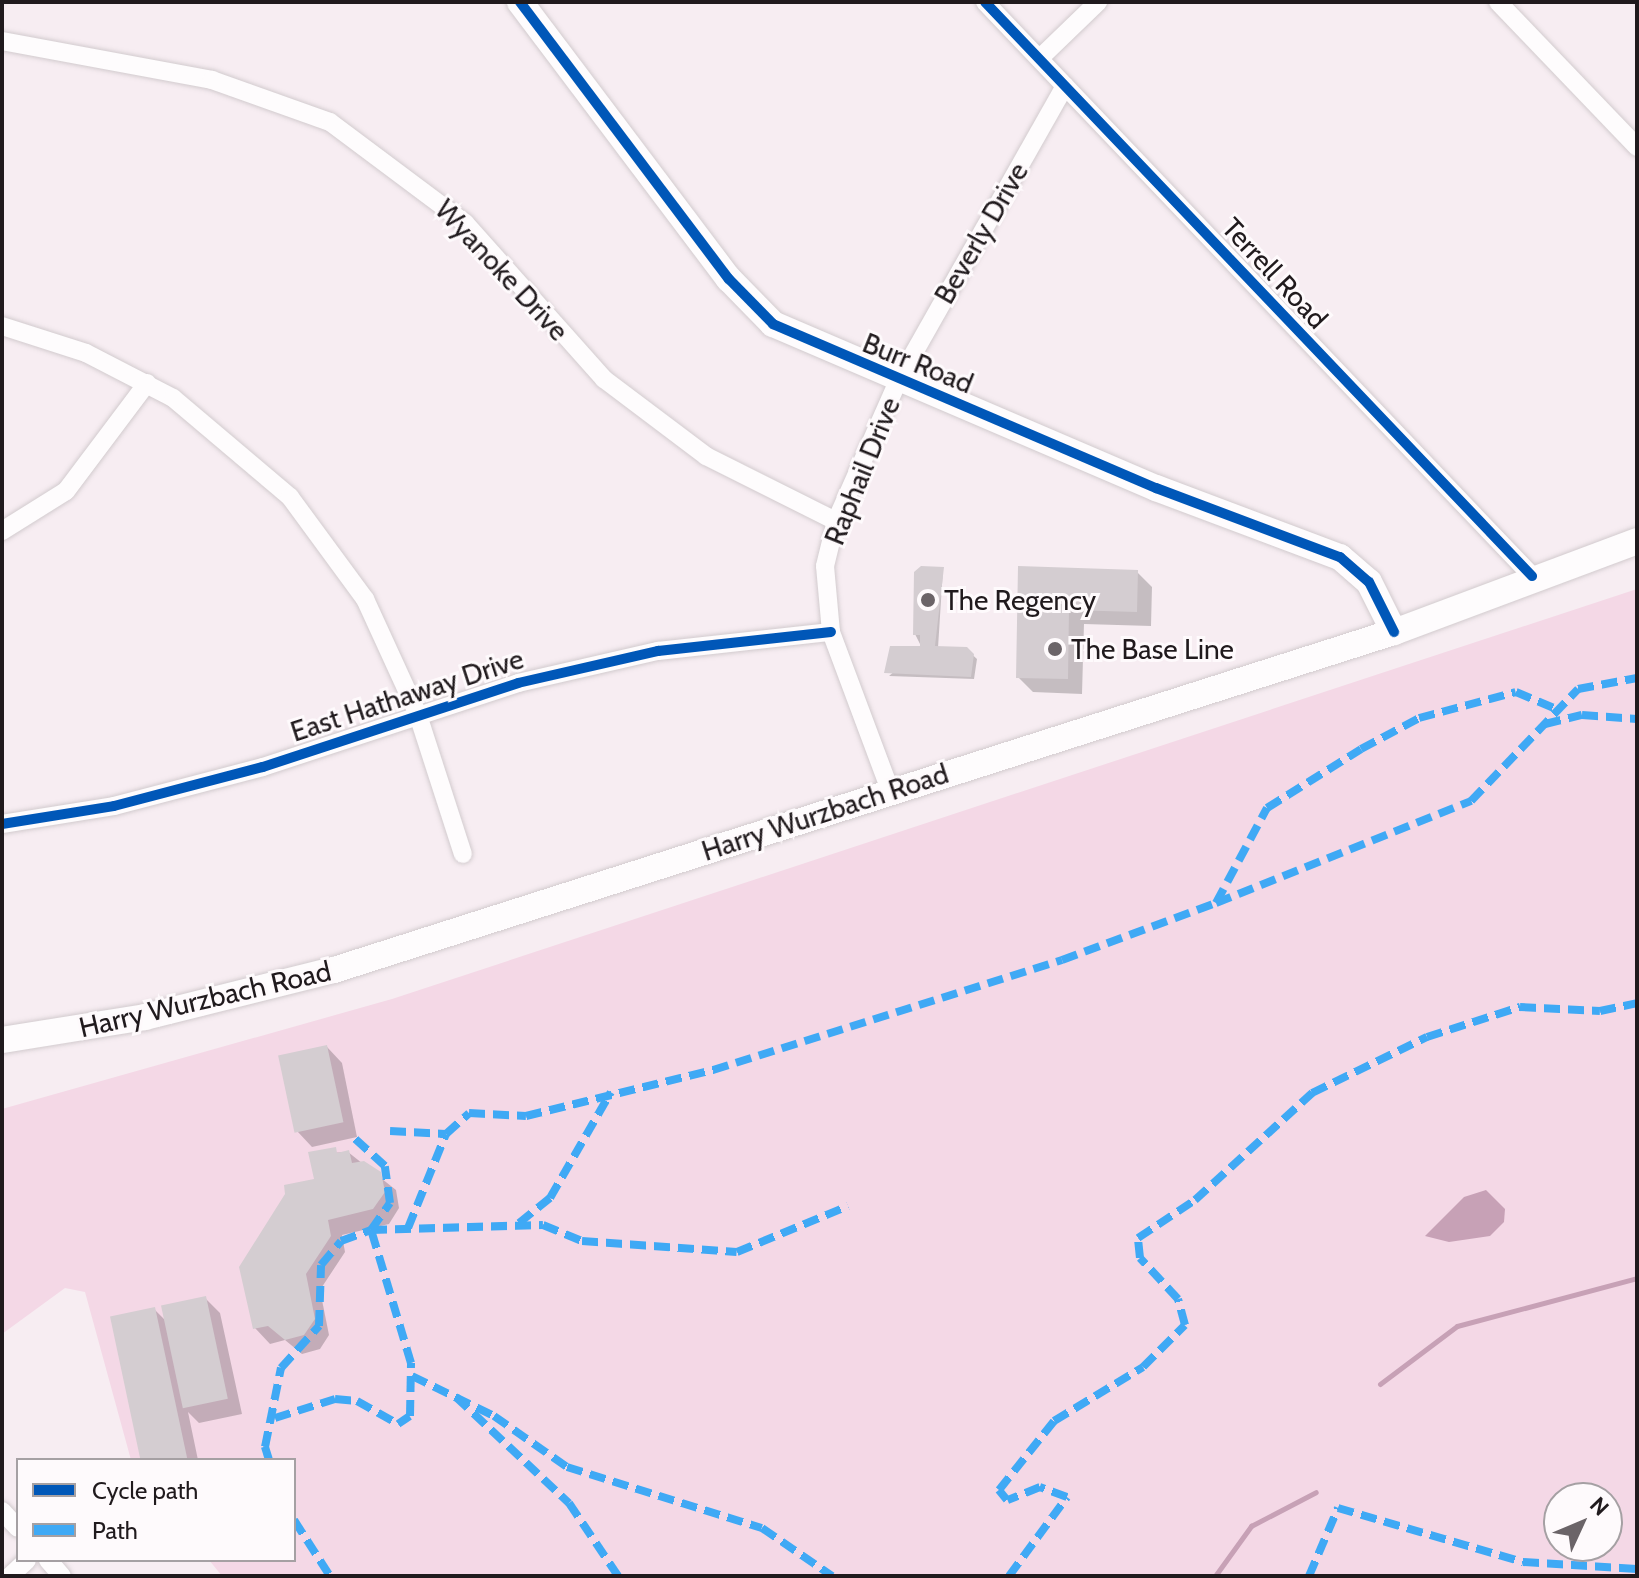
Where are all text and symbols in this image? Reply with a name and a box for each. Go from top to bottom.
street label: Beverly Drive [927,156,1035,310]
street label: Wyanoke Drive [428,193,576,347]
street label: Terrell Road [1215,211,1335,335]
street label: Burr Road [858,326,978,400]
street label: Raphail Drive [817,392,907,550]
place label: The Regency [944,583,1096,617]
marker: The Regency [919,591,937,609]
place label: The Base Line [1071,632,1234,666]
marker: The Base Line [1046,640,1064,658]
street label: East Hathaway Drive [286,641,528,749]
street label: Harry Wurzbach Road [697,756,953,868]
street label: Harry Wurzbach Road [76,954,334,1044]
legend [16,1458,296,1562]
text: Cycle path [92,1476,198,1505]
north arrow [1543,1482,1623,1562]
text: N [1584,1491,1614,1521]
text: Path [92,1516,138,1545]

